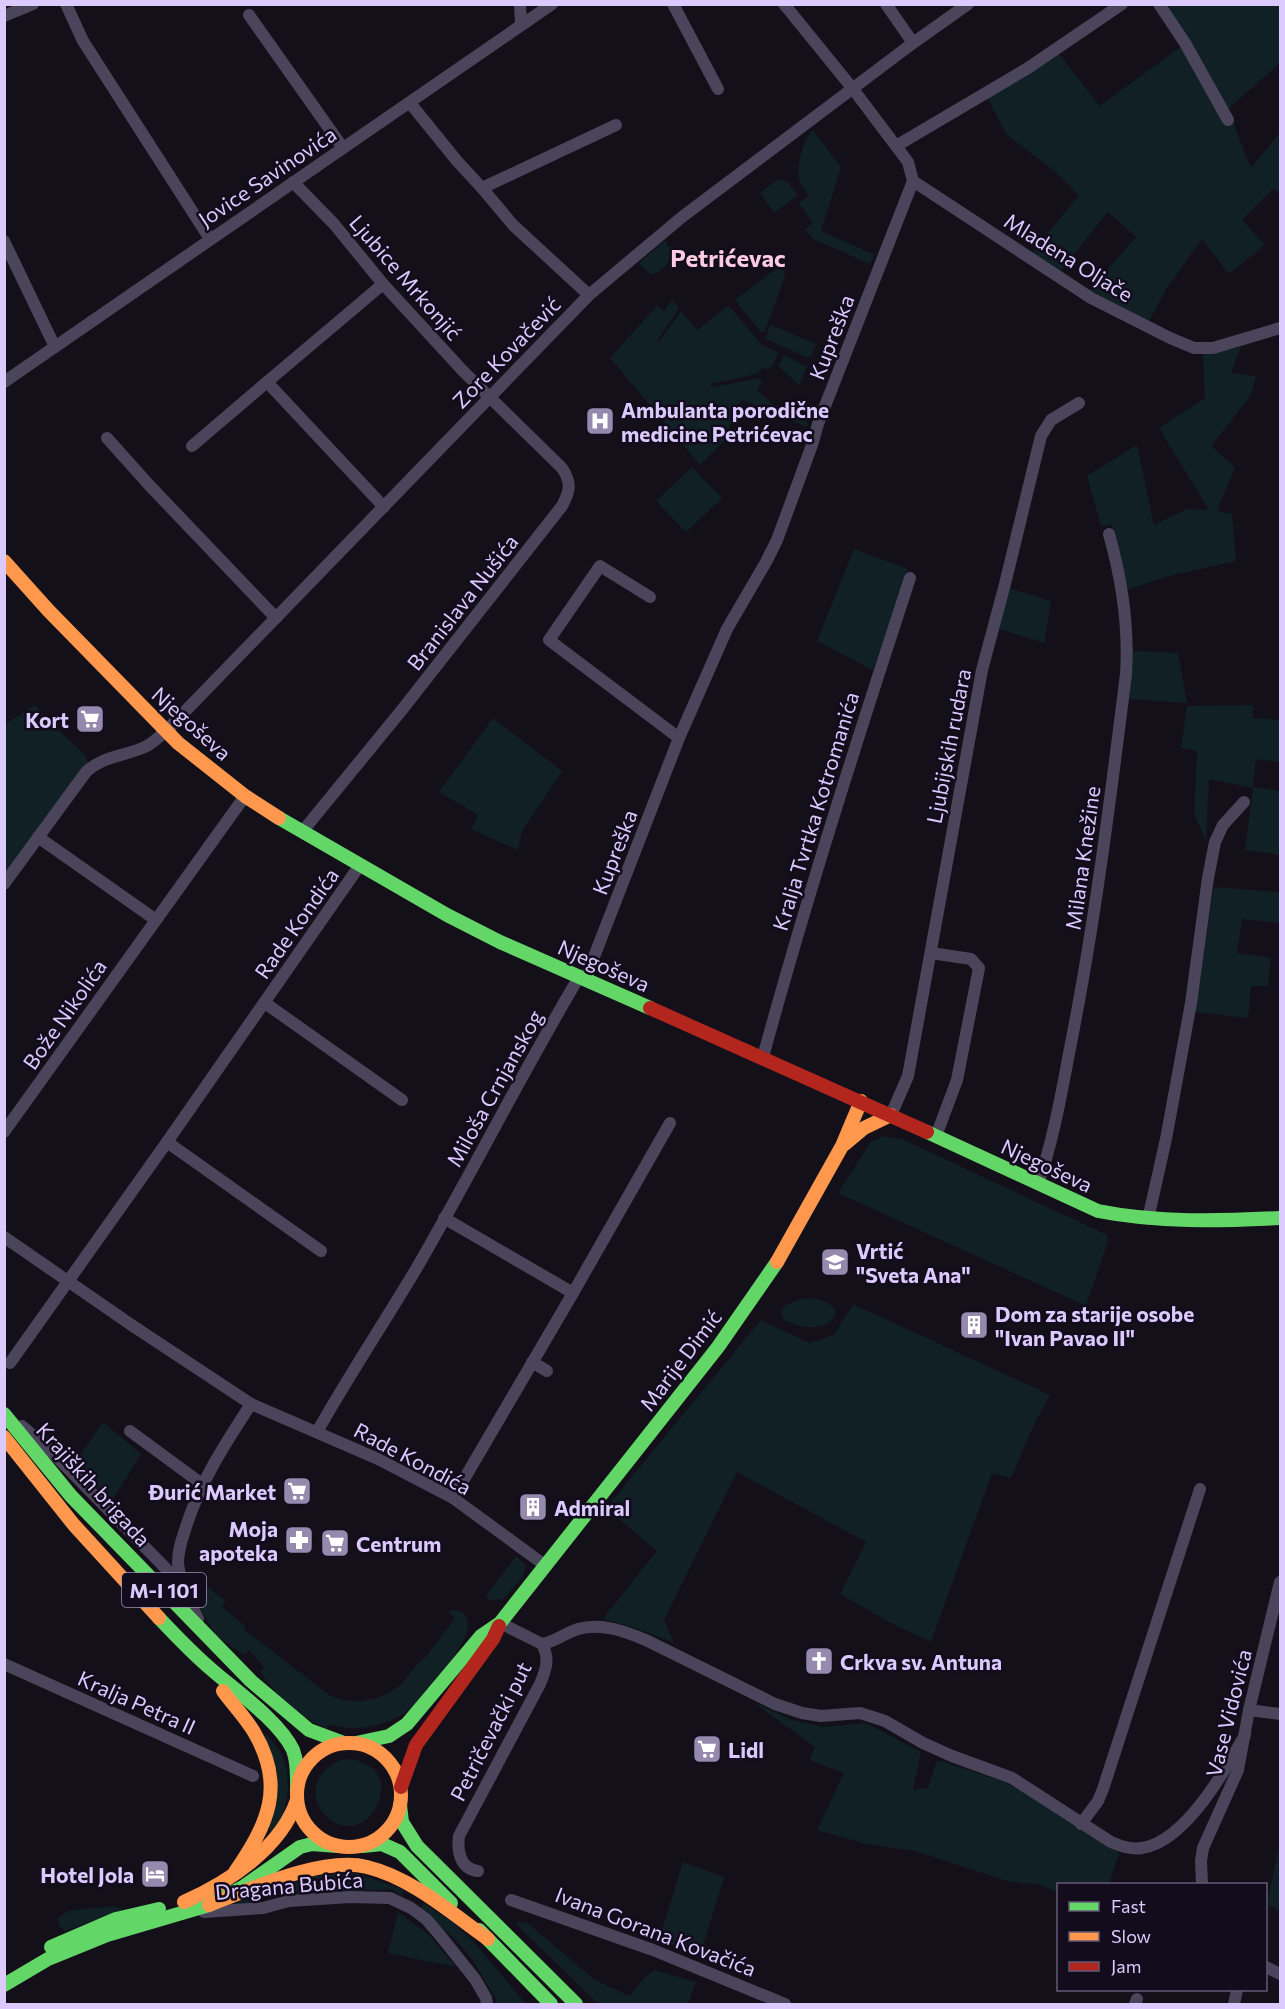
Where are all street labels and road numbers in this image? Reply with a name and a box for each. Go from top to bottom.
street label: Jovice Savinovića [193,121,341,231]
street label: Mladena Oljače [1000,207,1138,307]
street label: Ljubice Mrkonjić [345,209,467,345]
street label: Zore Kovačević [447,291,565,413]
street label: Kupreška [803,291,859,383]
street label: Branislava Nušića [401,529,523,675]
street label: Ljubijskih rudara [921,667,975,825]
street label: Njegoševa [147,681,237,765]
street label: Kralja Tvrtka Kotromanića [767,689,863,933]
street label: Milana Knežine [1060,784,1104,932]
street label: Kupreška [586,806,642,898]
street label: Rade Kondića [249,863,343,983]
street label: Njegoševa [554,934,654,996]
street label: Bože Nikolića [17,954,111,1074]
street label: Miloša Crnjanskog [441,1005,547,1171]
street label: Njegoševa [997,1133,1097,1197]
street label: Marije Dimić [634,1305,726,1415]
street label: Krajiških brigada [32,1417,156,1551]
street label: Rade Kondića [350,1417,476,1499]
road number: M-I 101 [122,1573,206,1607]
street label: Vase Vidovića [1200,1647,1256,1779]
street label: Petričevački put [444,1657,536,1805]
street label: Kralja Petra II [74,1665,200,1739]
street label: Dragana Bubića [214,1866,364,1904]
street label: Ivana Gorana Kovačića [552,1881,760,1981]

